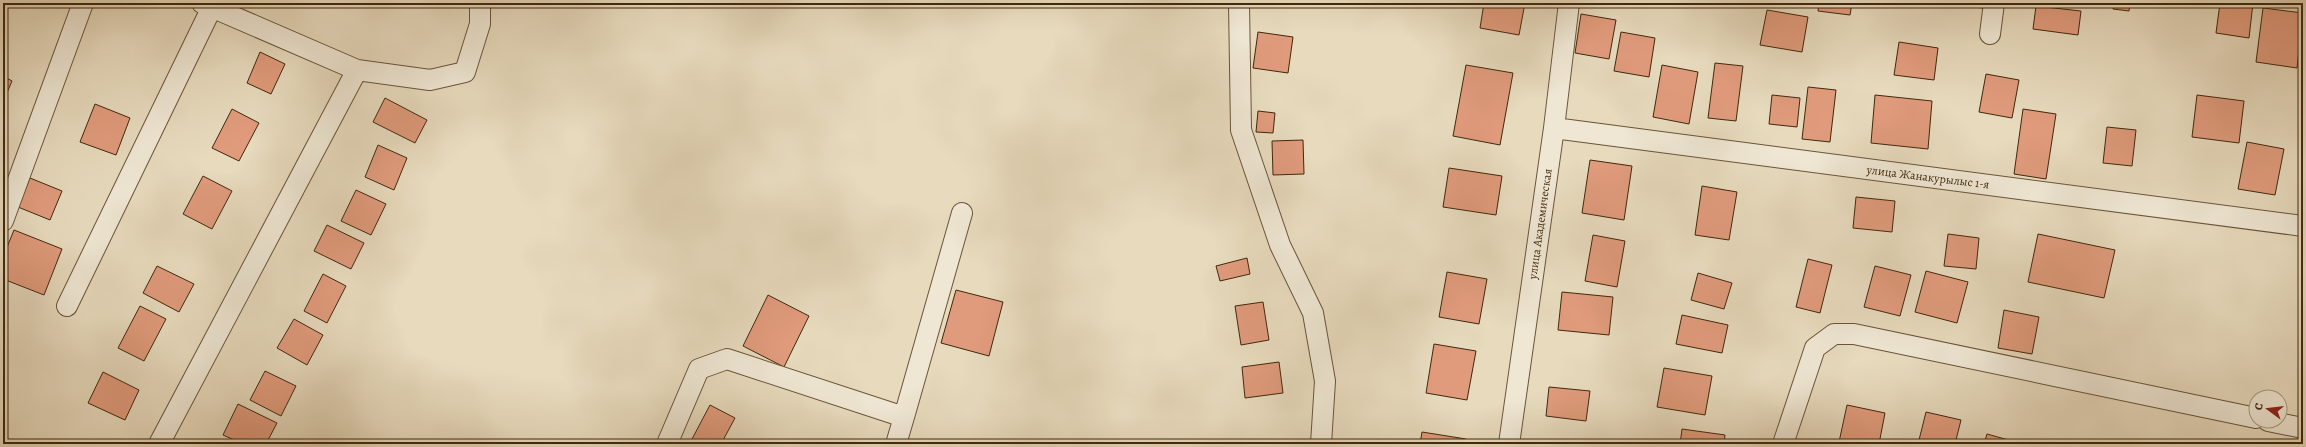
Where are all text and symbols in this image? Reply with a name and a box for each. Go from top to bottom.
street label: улица Жанакурылыс 1-я [1865,161,1991,192]
street label: улица Академическая [1524,168,1556,281]
north arrow [2248,389,2288,429]
text: С [2251,401,2267,412]

